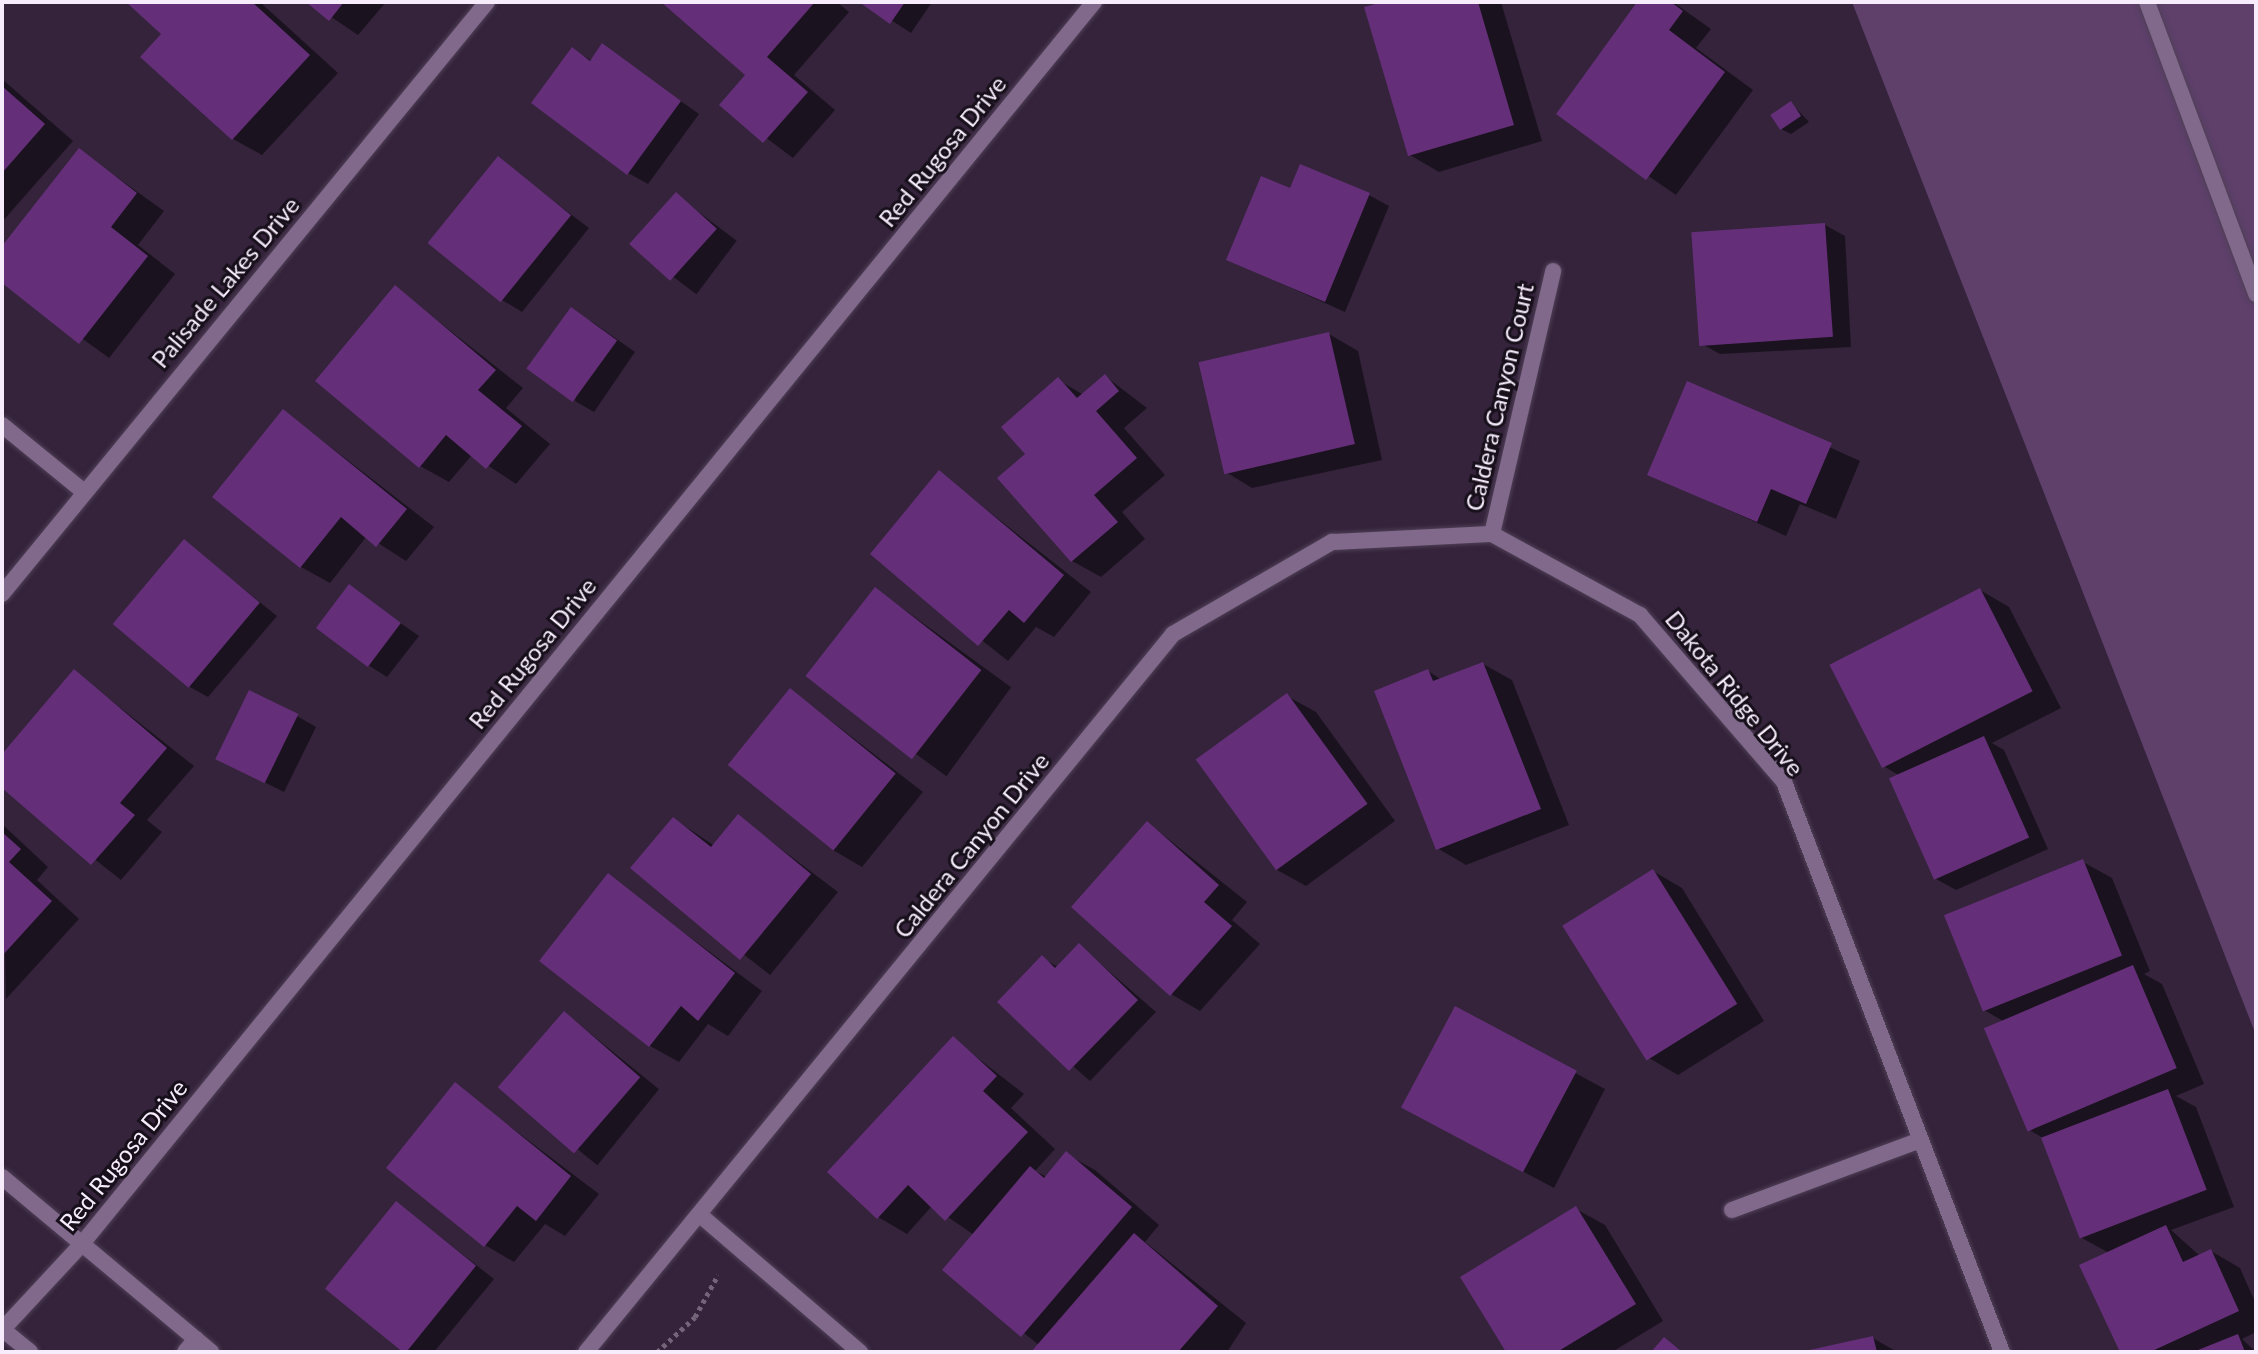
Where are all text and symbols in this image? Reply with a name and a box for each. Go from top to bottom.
street label: Red Rugosa Drive [872,70,1012,232]
street label: Palisade Lakes Drive [145,191,305,373]
street label: Caldera Canyon Court [1459,280,1539,514]
street label: Red Rugosa Drive [462,572,602,734]
street label: Dakota Ridge Drive [1660,605,1810,781]
street label: Caldera Canyon Drive [888,747,1054,943]
street label: Red Rugosa Drive [53,1074,193,1236]

